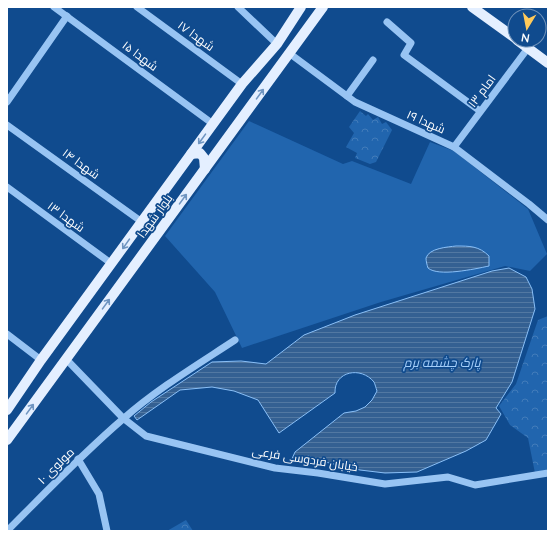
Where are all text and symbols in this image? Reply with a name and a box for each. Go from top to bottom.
north arrow [507,8,547,48]
street label: شهدا ۱۷ [175,17,218,54]
text: N [520,31,530,45]
street label: شهدا ۱۵ [119,37,161,74]
street label: امام ۱۳ [465,71,499,111]
one-way arrow [256,88,264,99]
street label: شهدا ۱۹ [405,106,448,137]
one-way arrow [198,133,206,144]
street label: شهدا ۱۴ [60,145,103,182]
street label: بلوار شهدا [134,191,176,241]
one-way arrow [179,193,187,204]
street label: شهدا ۱۳ [45,198,88,235]
one-way arrow [122,239,130,250]
one-way arrow [102,298,111,309]
water label: پارک چشمه برم [402,354,482,372]
one-way arrow [26,403,34,414]
street label: خیابان فردوسی فرعی [251,443,359,474]
street label: مولوی ۱۰ [34,444,77,487]

